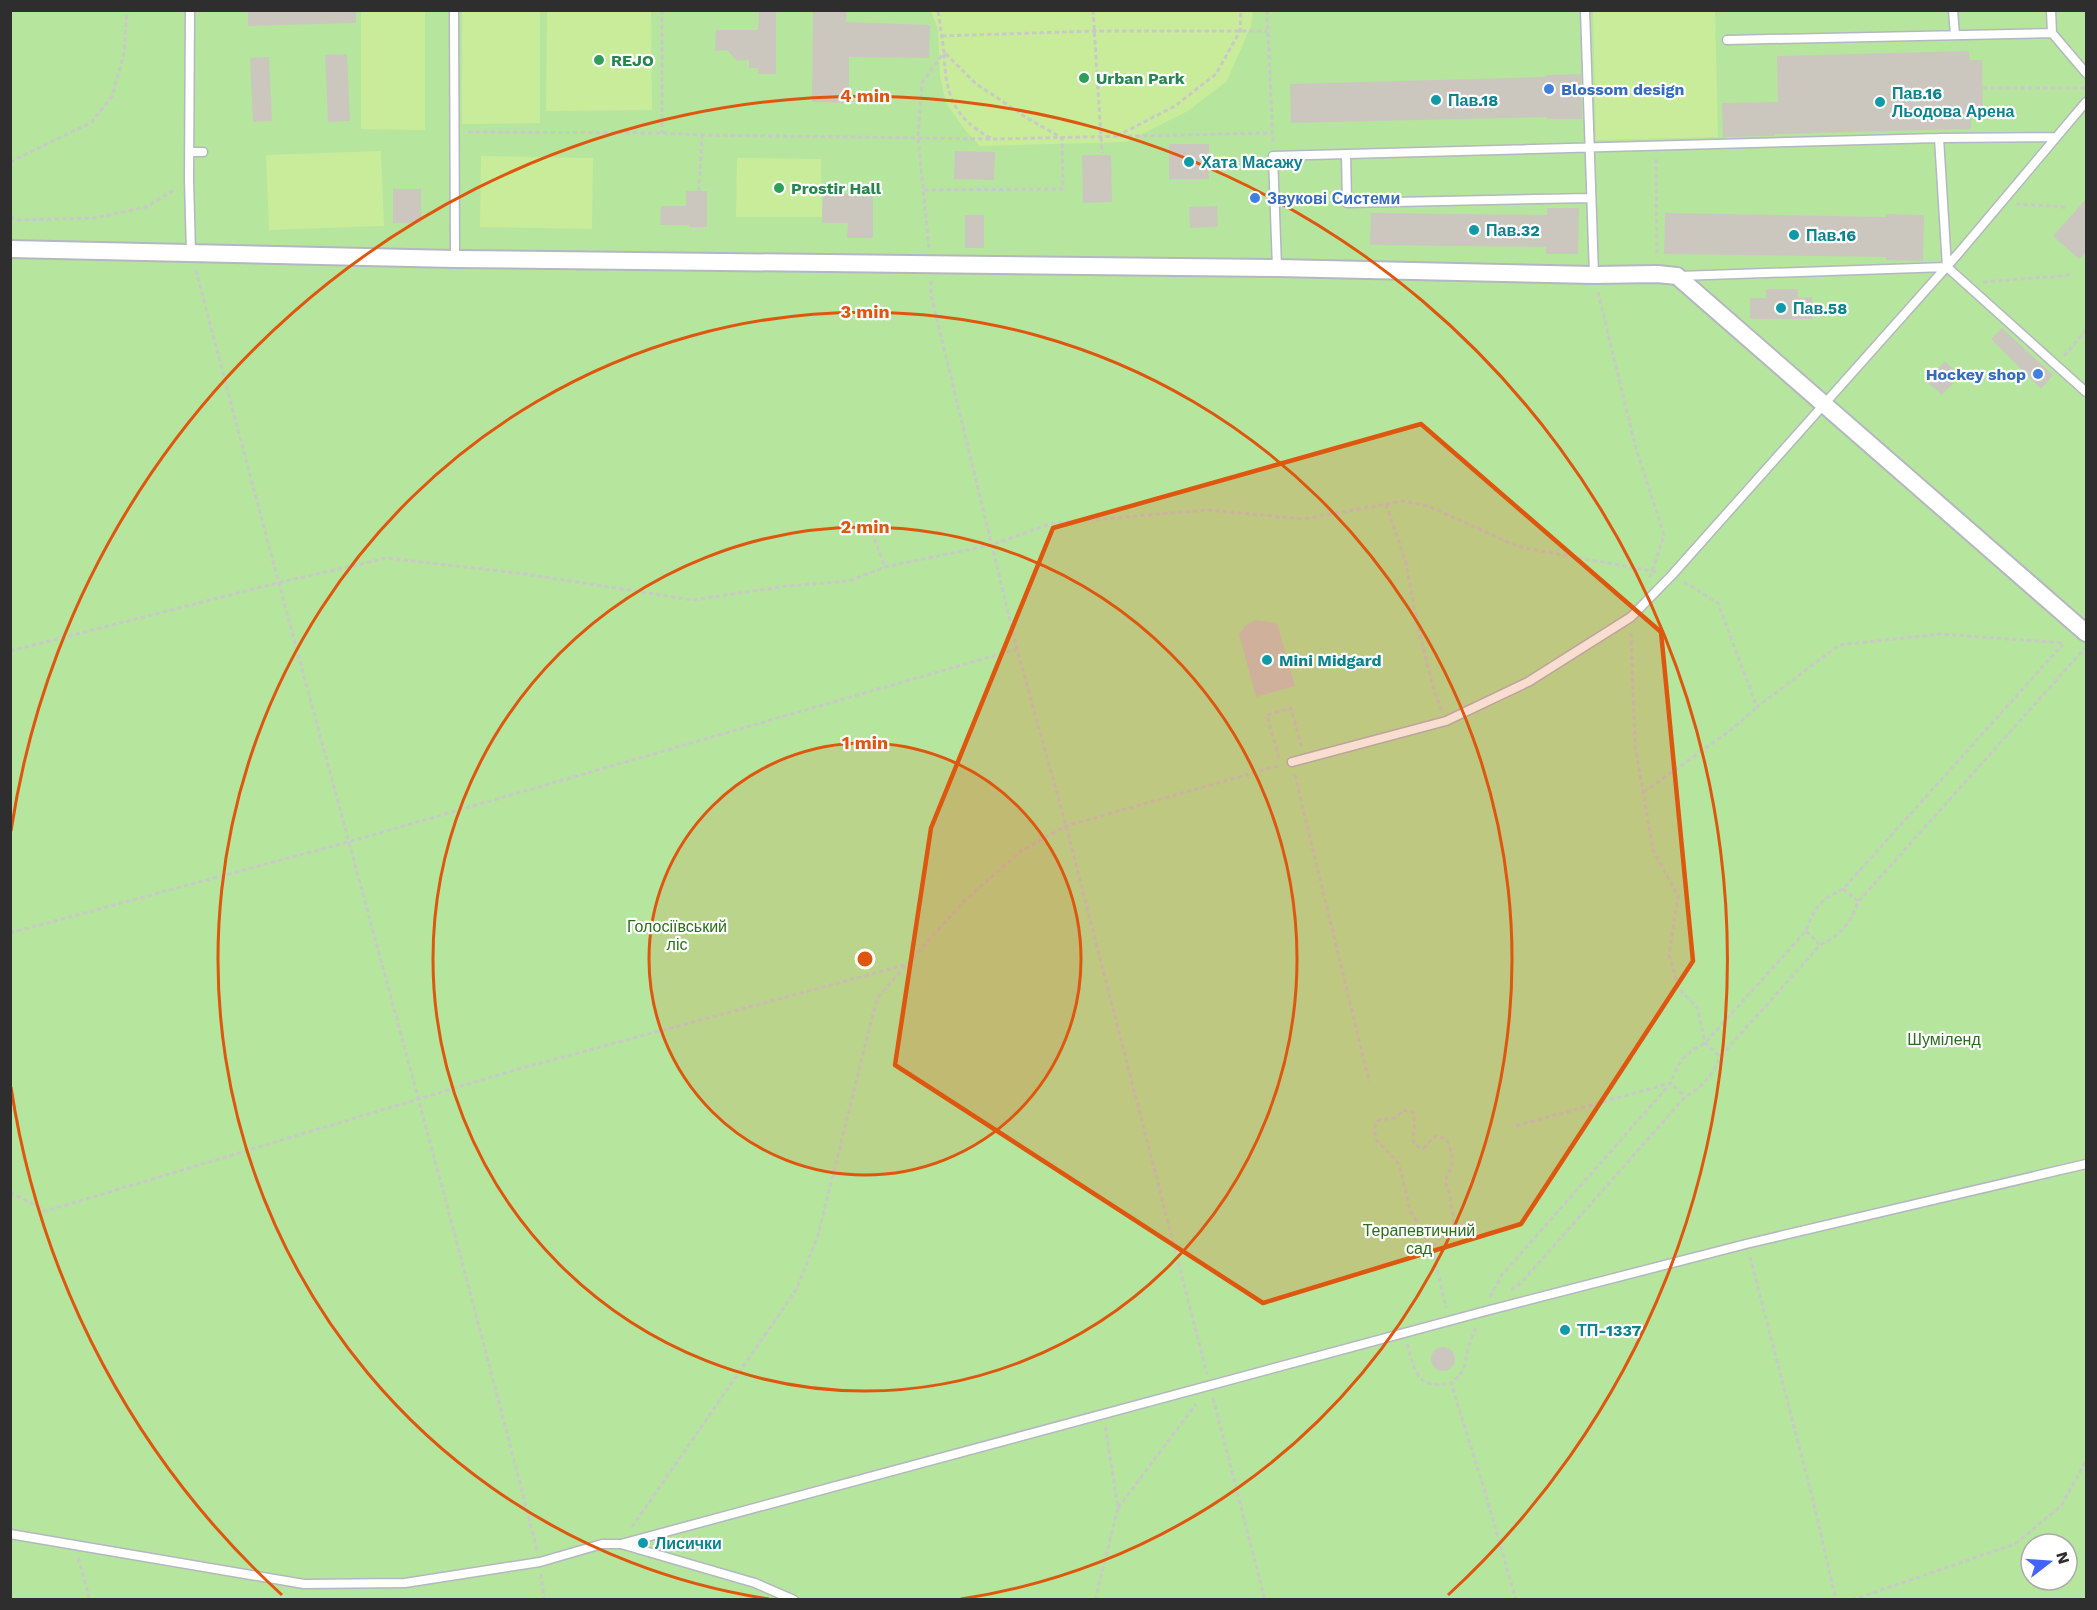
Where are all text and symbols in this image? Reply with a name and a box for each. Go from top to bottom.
place label: REJO [611,51,654,70]
marker: REJO [592,53,606,67]
place label: Urban Park [1096,69,1185,88]
marker: Urban Park [1077,71,1091,85]
place label: Blossom design [1561,80,1684,99]
marker: Blossom design [1542,82,1556,96]
place label: Пав.16 Льодова Арена [1892,84,2015,121]
text: 4 min [840,85,890,106]
place label: Пав.18 [1448,91,1498,110]
marker: Пав.18 [1429,93,1443,107]
marker: Пав.16 Льодова Арена [1873,95,1887,109]
place label: Хата Масажу [1201,153,1303,172]
marker: Хата Масажу [1182,155,1196,169]
place label: Prostir Hall [791,179,882,198]
marker: Prostir Hall [772,181,786,195]
place label: Звукові Системи [1267,189,1400,208]
marker: Звукові Системи [1248,191,1262,205]
place label: Пав.32 [1486,221,1540,240]
marker: Пав.32 [1467,223,1481,237]
place label: Пав.16 [1806,226,1856,245]
marker: Пав.16 [1787,228,1801,242]
place label: Пав.58 [1793,299,1847,318]
text: 3 min [840,301,890,322]
marker: Пав.58 [1774,301,1788,315]
place label: Hockey shop [1926,365,2026,384]
marker: Hockey shop [2031,367,2045,381]
text: 2 min [840,516,890,537]
place label: Mini Midgard [1279,651,1382,670]
marker: Mini Midgard [1260,653,1274,667]
text: 1 min [842,732,888,753]
park label: Голосіївський ліс [627,917,727,954]
centre of rings [855,949,875,969]
park label: Шуміленд [1907,1030,1981,1049]
park label: Терапевтичний сад [1363,1221,1475,1258]
place label: ТП-1337 [1577,1321,1641,1340]
marker: ТП-1337 [1558,1323,1572,1337]
north arrow [2019,1532,2079,1592]
place label: Лисички [655,1534,722,1553]
marker: Лисички [636,1536,650,1550]
text: N [2052,1549,2074,1566]

